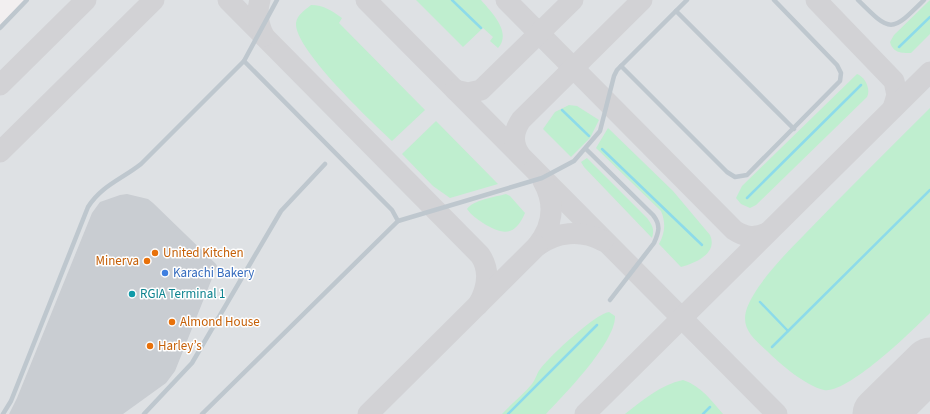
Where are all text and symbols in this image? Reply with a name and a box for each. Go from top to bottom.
place label: United Kitchen [163,244,244,262]
marker: United Kitchen [150,248,160,258]
place label: Minerva [96,252,139,270]
marker: Minerva [142,256,152,266]
place label: Karachi Bakery [173,264,254,282]
marker: Karachi Bakery [160,268,170,278]
place label: RGIA Terminal 1 [140,285,226,303]
marker: RGIA Terminal 1 [127,289,137,299]
place label: Almond House [180,313,260,331]
marker: Almond House [167,317,177,327]
place label: Harley’s [158,337,202,355]
marker: Harley’s [145,341,155,351]

